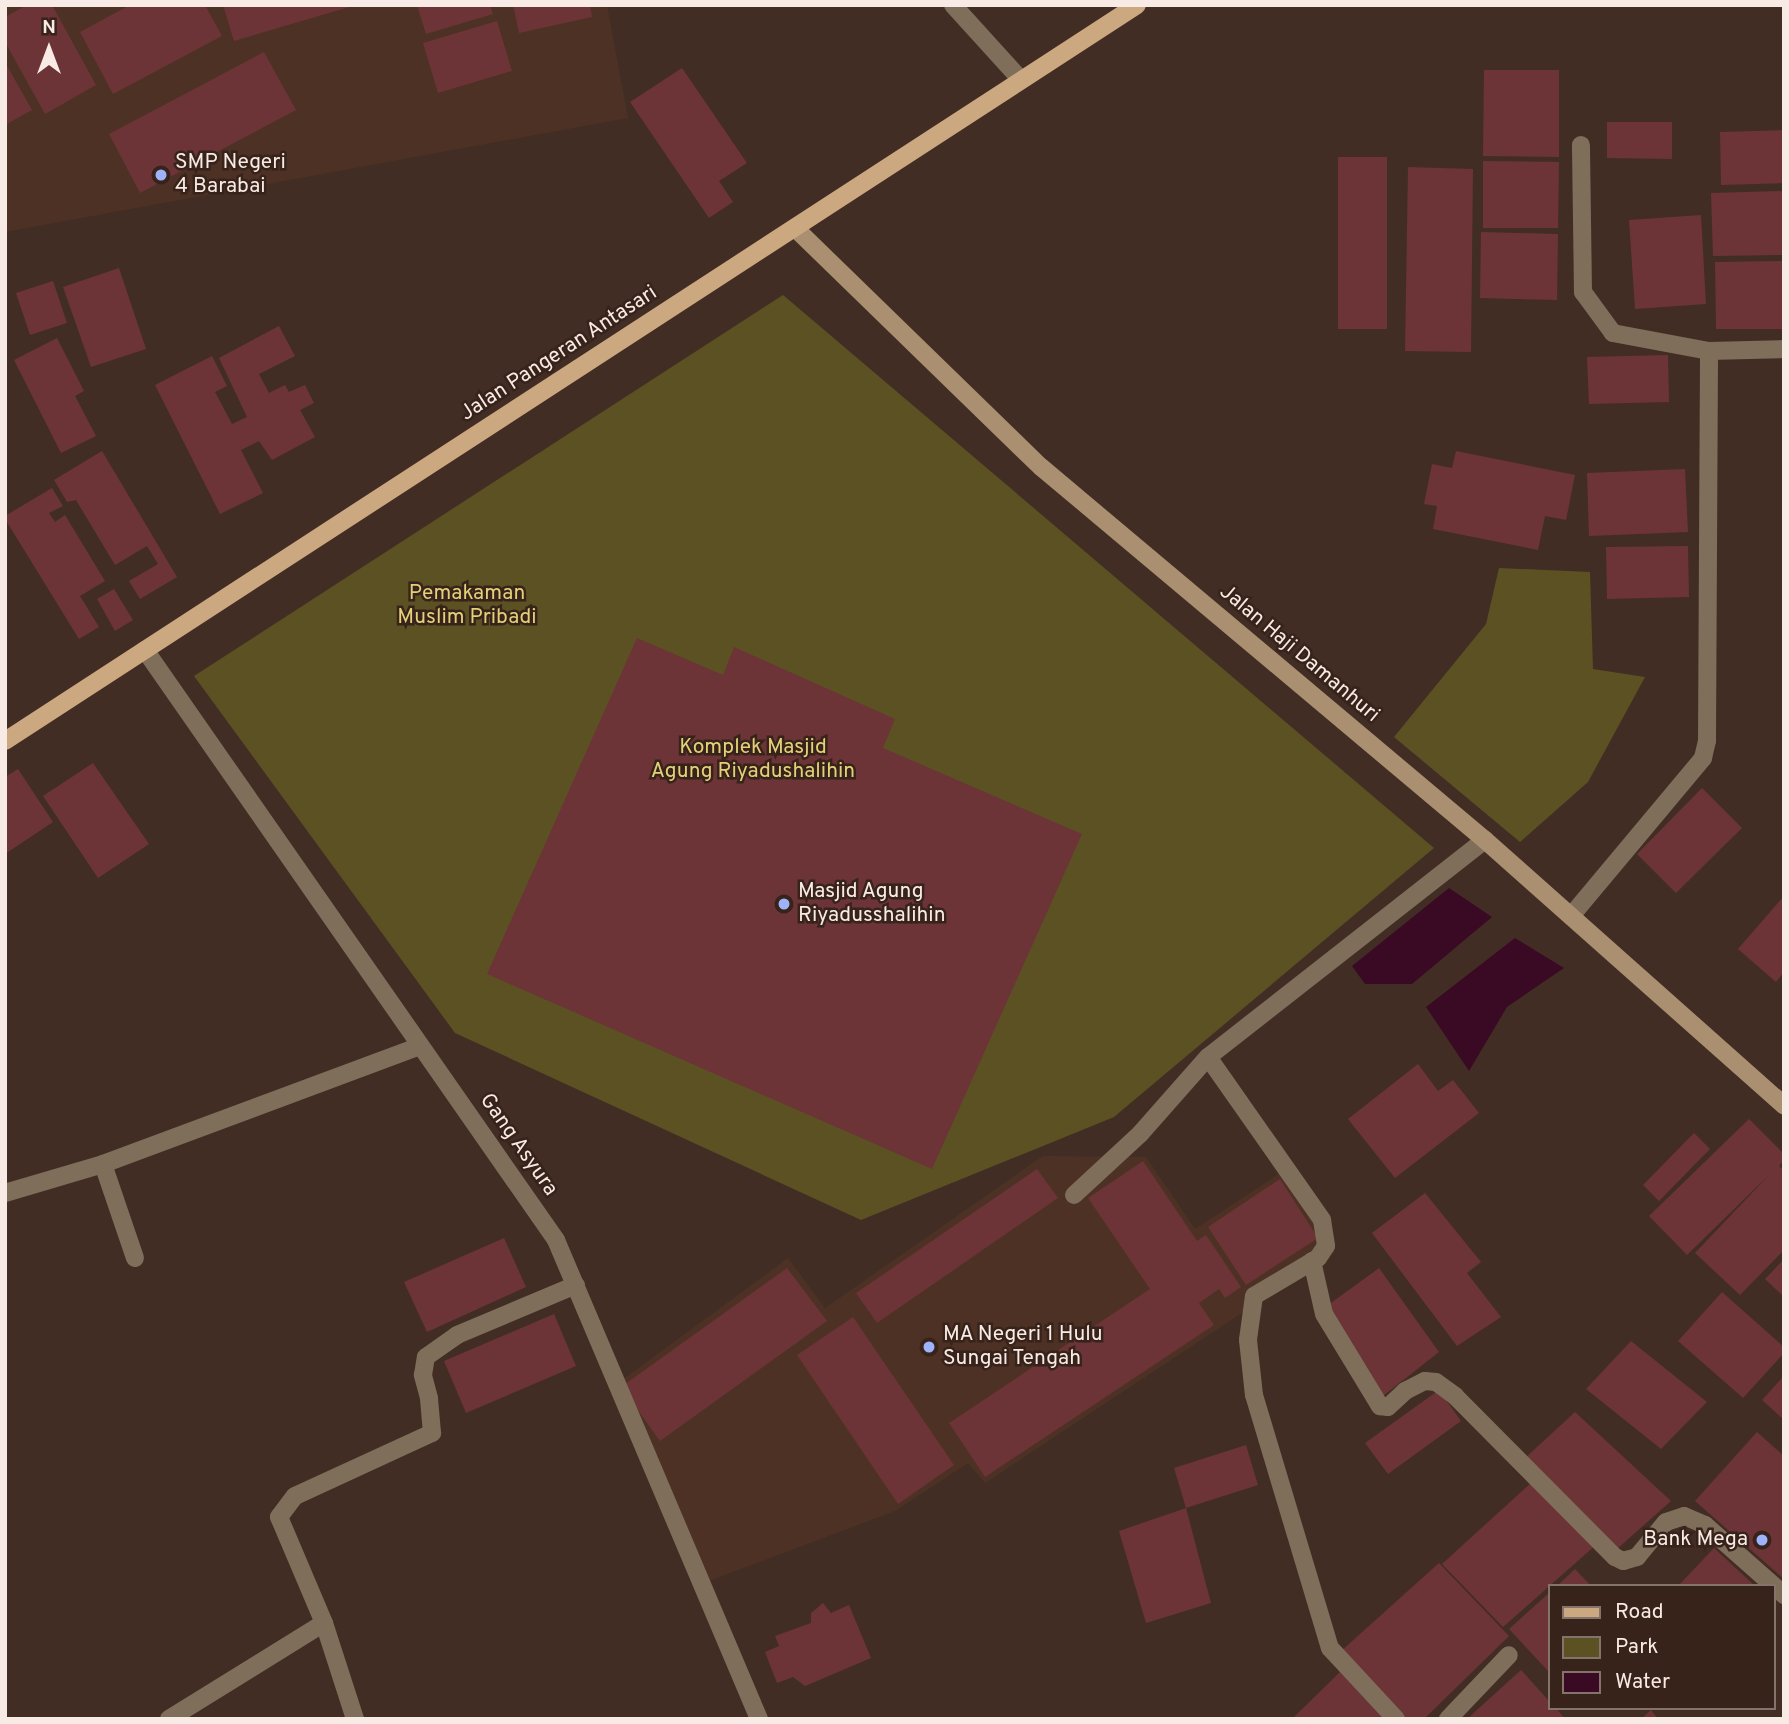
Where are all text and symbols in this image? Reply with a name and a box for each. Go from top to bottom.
north arrow [14,14,84,84]
text: N [42,16,56,40]
place label: SMP Negeri 4 Barabai [175,150,286,200]
marker: SMP Negeri 4 Barabai [153,167,169,183]
street label: Jalan Pangeran Antasari [456,281,662,427]
street label: Jalan Haji Damanhuri [1214,580,1384,728]
park label: Pemakaman Muslim Pribadi [397,581,537,631]
park label: Komplek Masjid Agung Riyadushalihin [651,735,855,785]
place label: Masjid Agung Riyadusshalihin [798,879,945,929]
marker: Masjid Agung Riyadusshalihin [776,896,792,912]
street label: Gang Asyura [473,1089,563,1201]
place label: MA Negeri 1 Hulu Sungai Tengah [943,1322,1103,1372]
marker: MA Negeri 1 Hulu Sungai Tengah [921,1339,937,1355]
place label: Bank Mega [1643,1527,1748,1553]
marker: Bank Mega [1754,1532,1770,1548]
legend [1548,1584,1775,1710]
text: Road [1615,1599,1664,1626]
text: Park [1615,1634,1658,1661]
text: Water [1615,1669,1670,1696]

